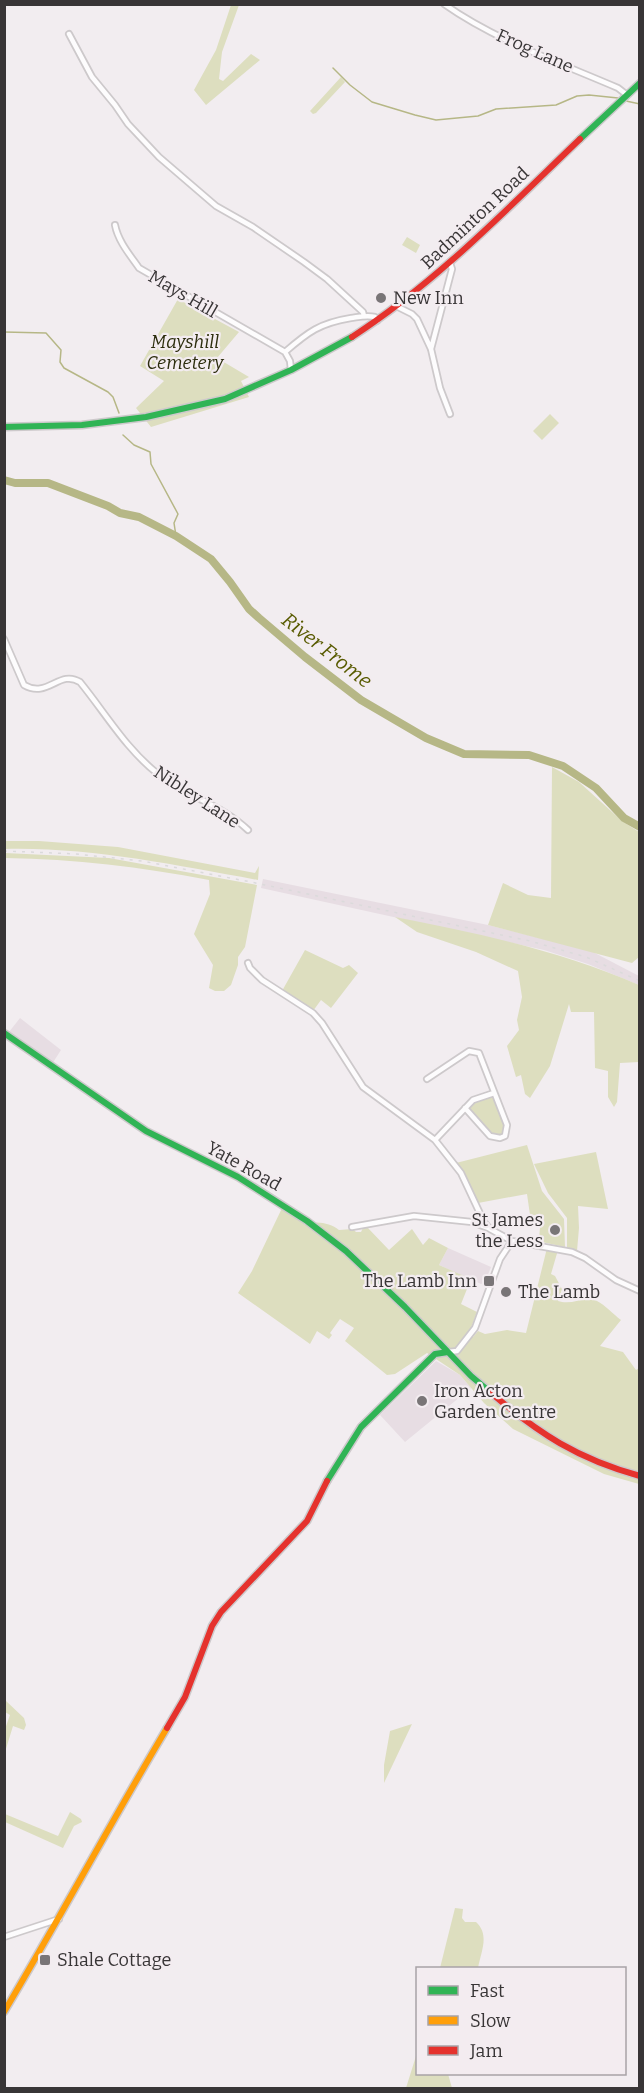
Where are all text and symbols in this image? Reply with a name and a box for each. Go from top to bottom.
street label: Frog Lane [493,24,577,78]
street label: Badminton Road [416,162,534,274]
street label: Mays Hill [144,265,222,323]
place label: New Inn [393,287,464,309]
marker: New Inn [374,291,388,305]
park label: Mayshill Cemetery [147,331,224,374]
water label: River Frome [277,607,377,693]
street label: Nibley Lane [150,761,244,833]
street label: Yate Road [203,1137,285,1196]
place label: St James the Less [471,1209,543,1252]
marker: St James the Less [548,1223,562,1237]
place label: The Lamb Inn [362,1270,478,1292]
marker: The Lamb Inn [482,1274,496,1288]
place label: The Lamb [518,1281,600,1303]
marker: The Lamb [499,1285,513,1299]
place label: Iron Acton Garden Centre [434,1380,556,1423]
marker: Iron Acton Garden Centre [415,1394,429,1408]
place label: Shale Cottage [57,1949,171,1971]
marker: Shale Cottage [38,1953,52,1967]
legend [416,1967,626,2075]
text: Fast [470,1980,505,2002]
text: Slow [470,2010,511,2032]
text: Jam [469,2040,503,2062]

